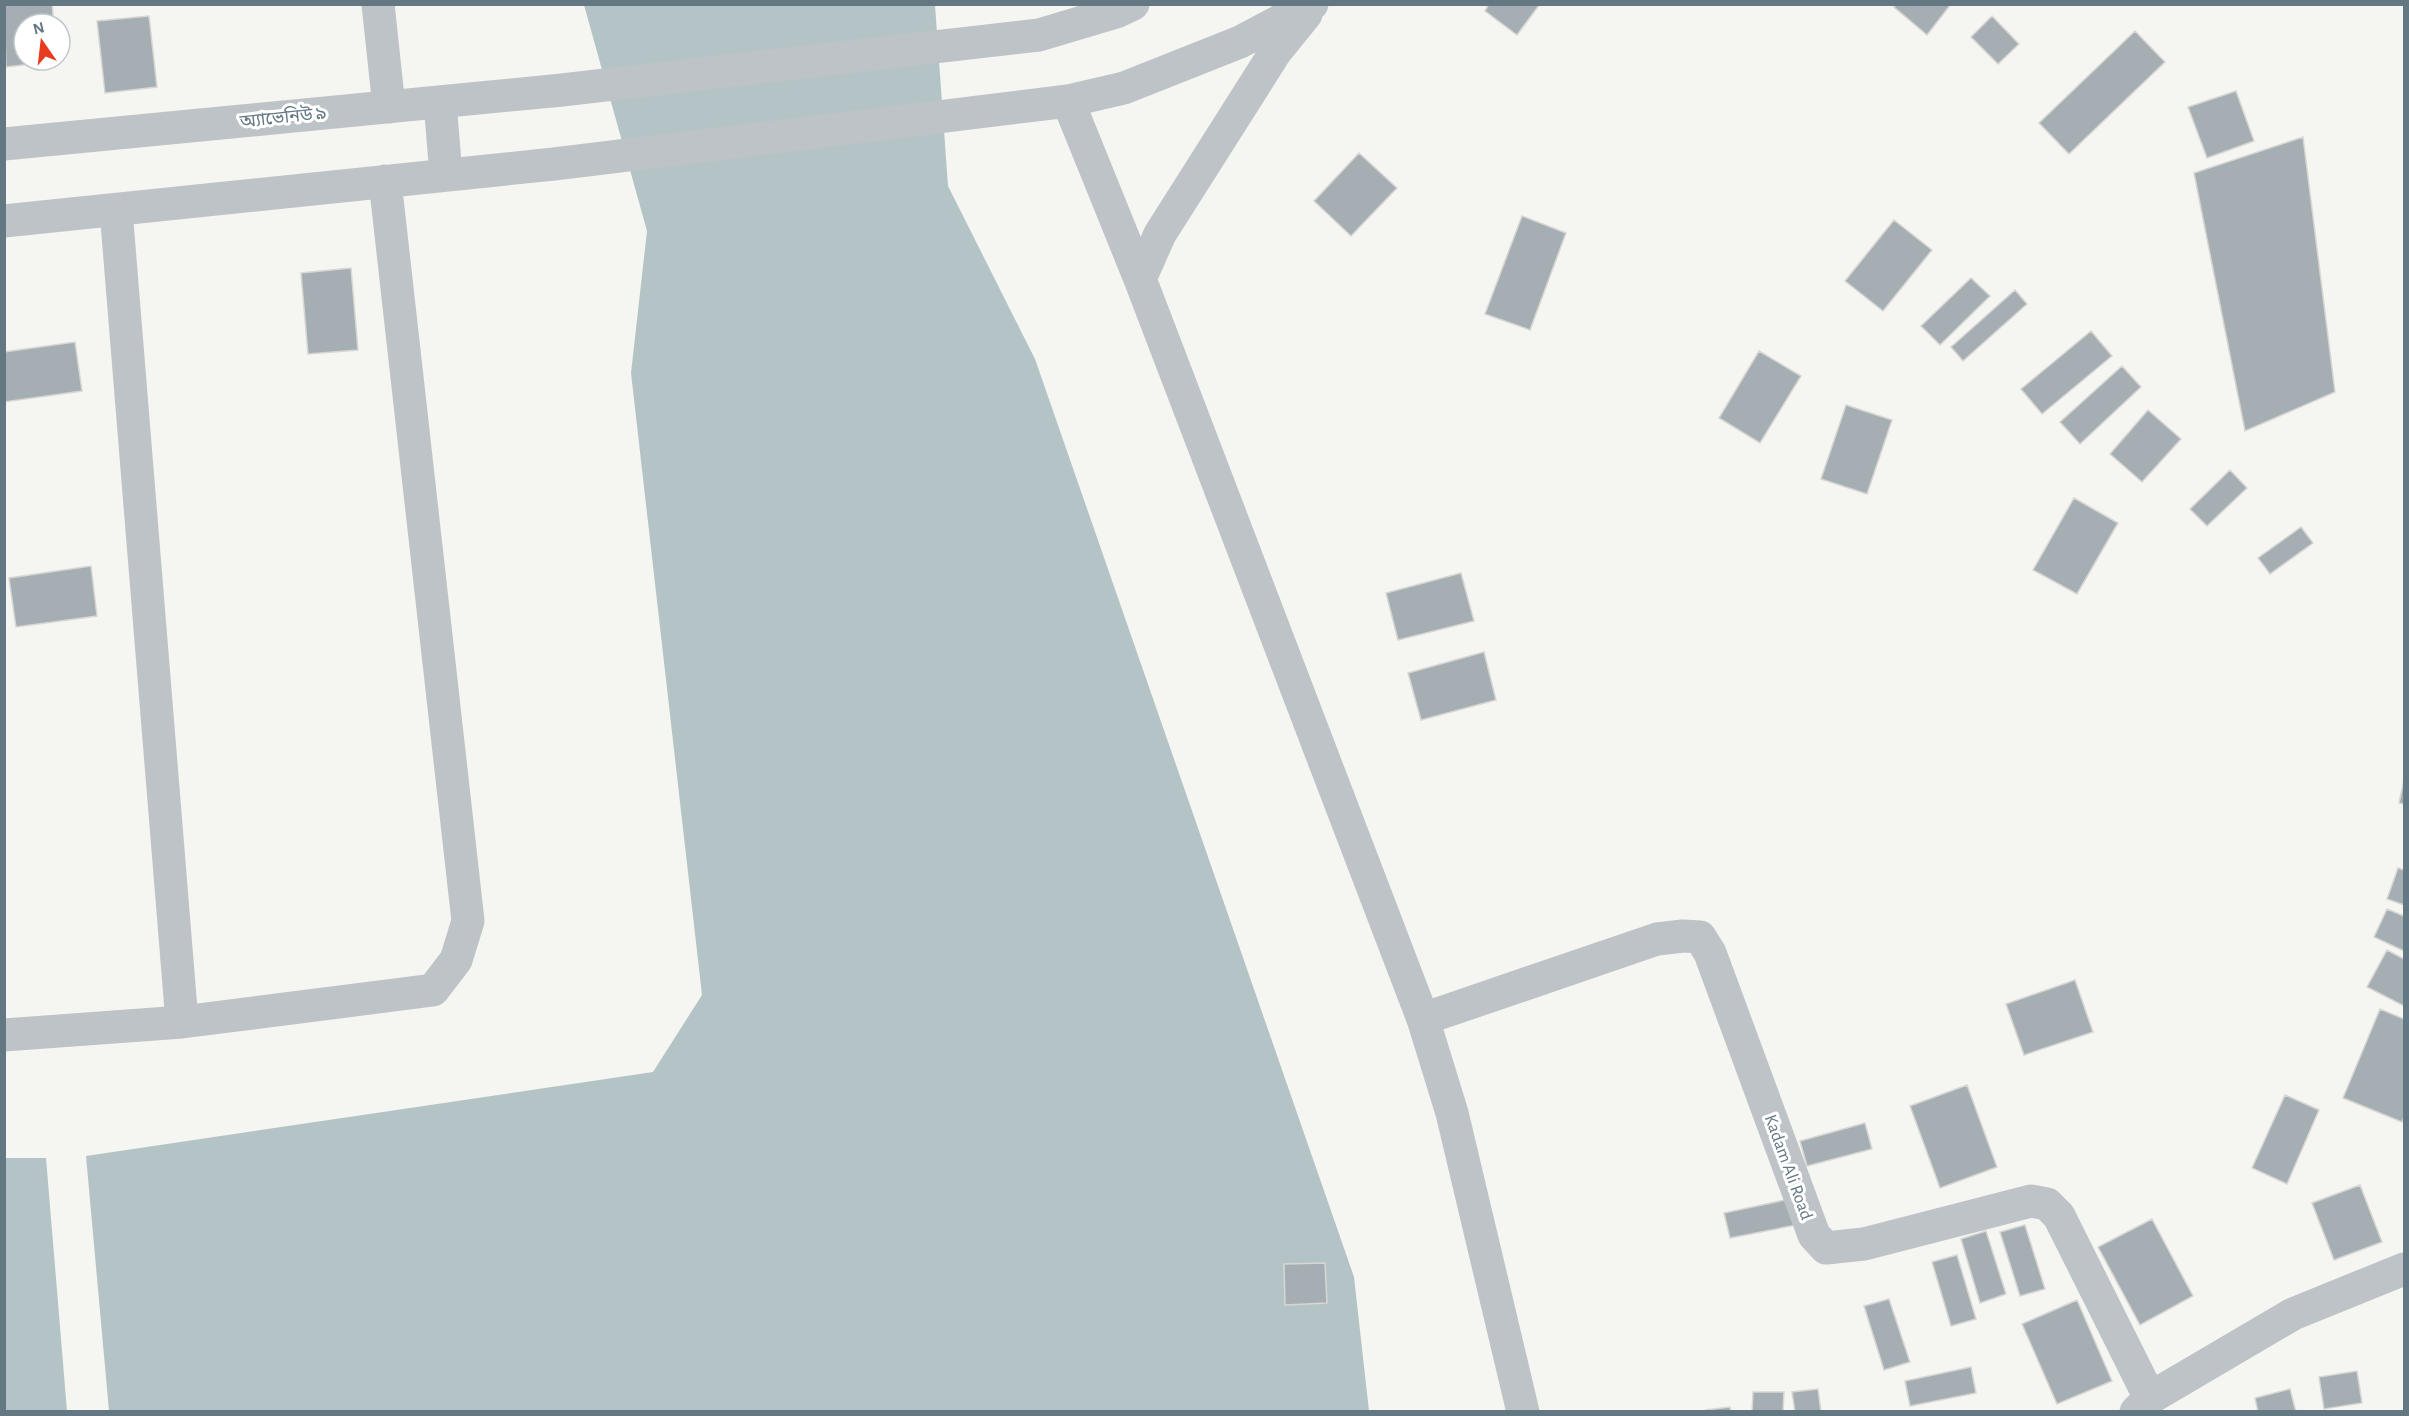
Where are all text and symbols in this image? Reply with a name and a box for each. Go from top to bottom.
north arrow [12,12,72,72]
text: N [31,19,46,38]
street label: অ্যাভেনিউ ৯ [238,103,327,132]
street label: Kadam Ali Road [1761,1112,1815,1222]

